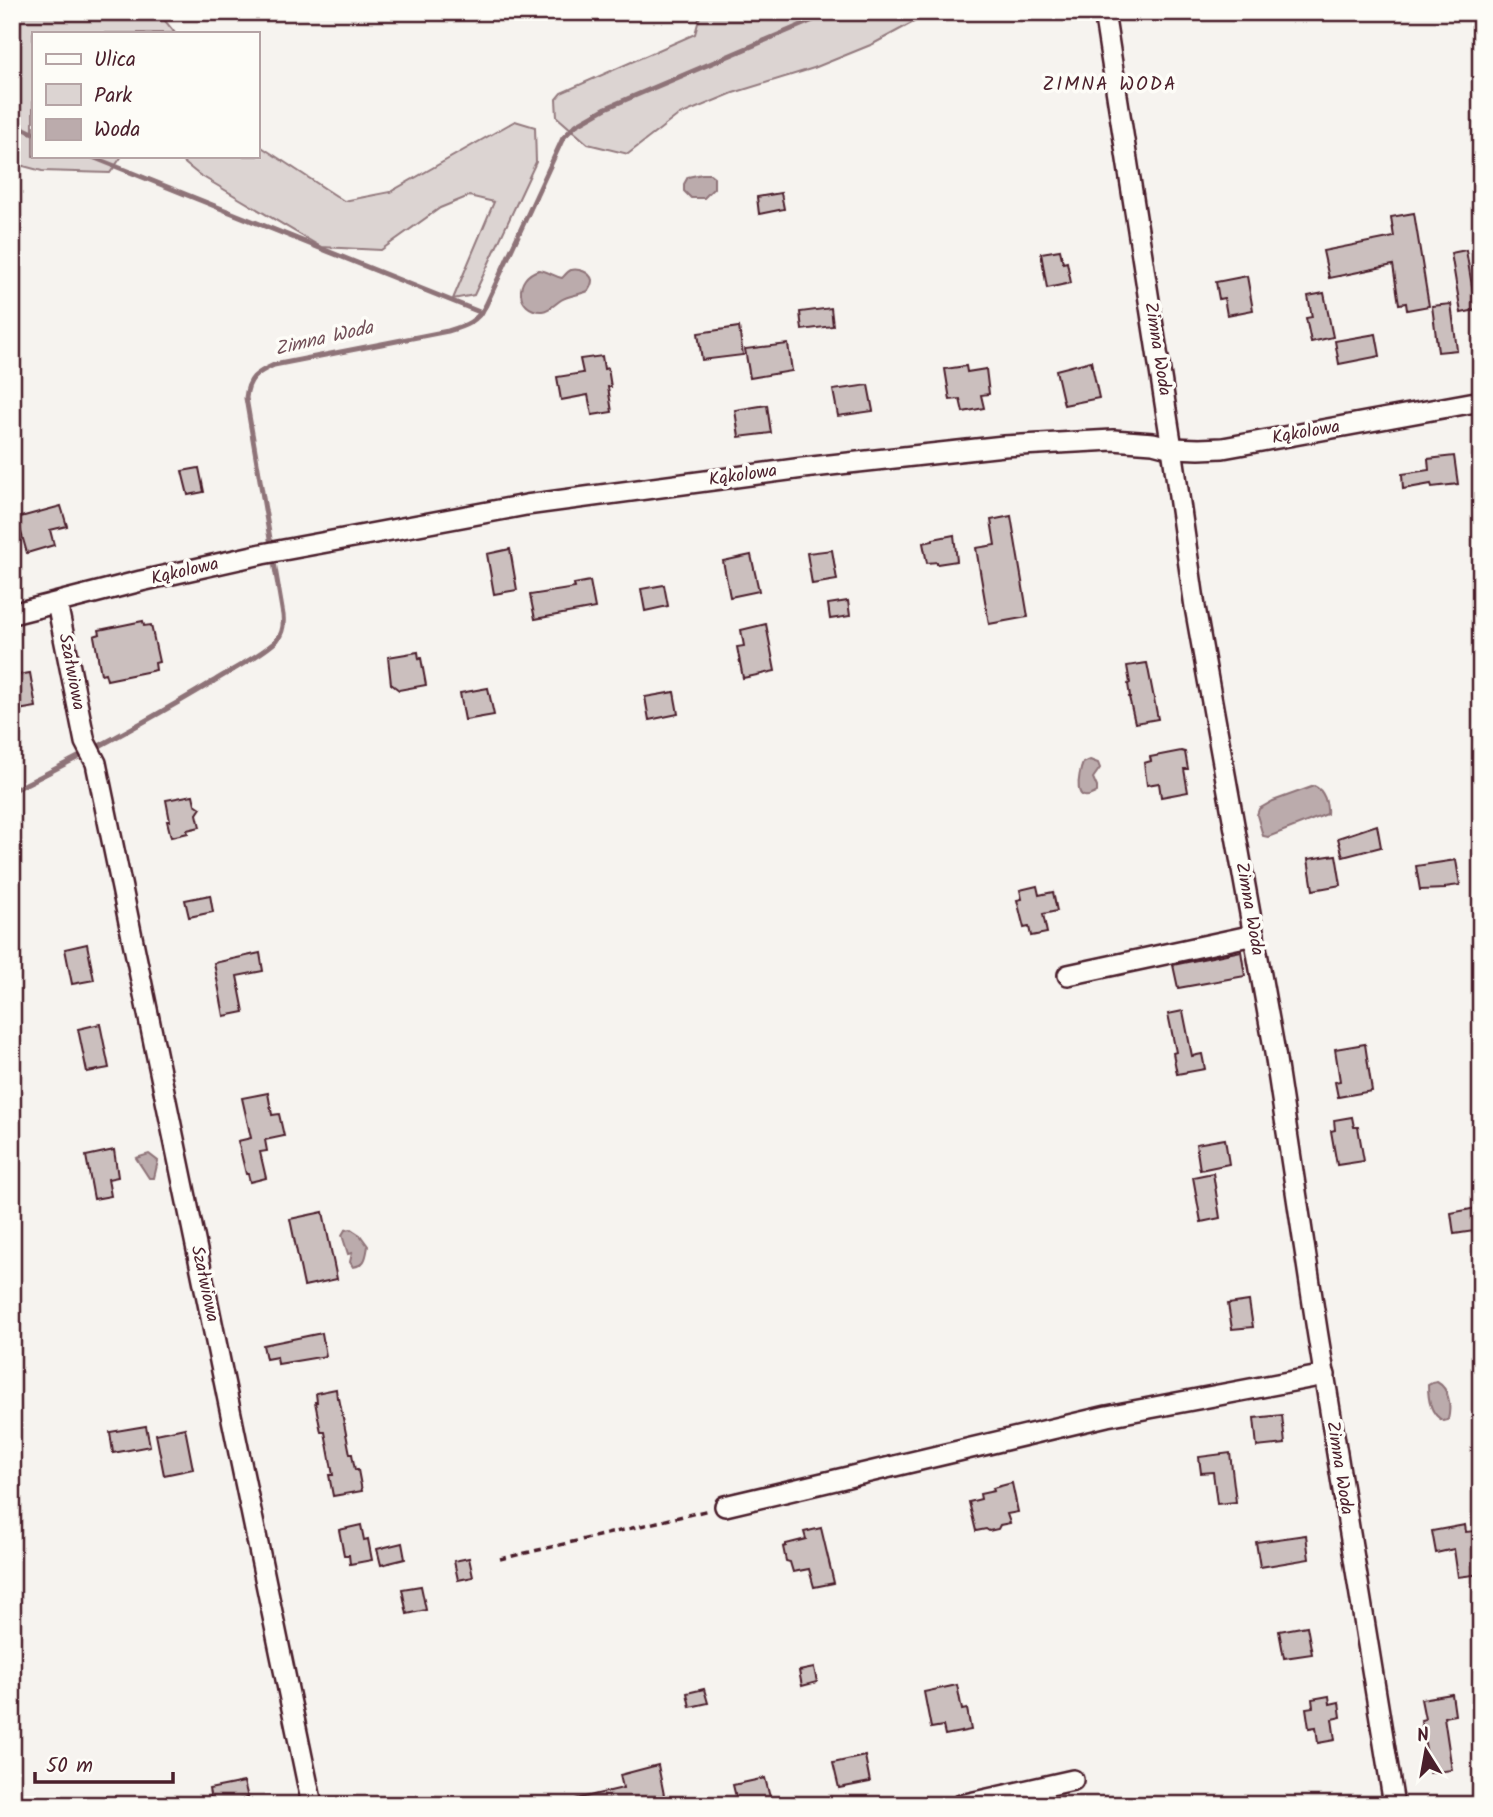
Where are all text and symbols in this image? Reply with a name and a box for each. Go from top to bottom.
legend [32,32,259,158]
text: Ulica [94,44,136,77]
district label: ZIMNA WODA [1042,70,1178,100]
text: Park [94,80,132,113]
text: Woda [94,114,140,147]
street label: Zimna Woda [1135,300,1179,398]
water label: Zimna Woda [272,313,377,365]
street label: Kąkolowa [1270,413,1342,453]
street label: Kąkolowa [707,457,779,495]
street label: Kąkolowa [148,550,222,594]
street label: Szałwiowa [49,631,93,713]
street label: Zimna Woda [1226,860,1272,958]
street label: Szałwiowa [182,1243,226,1325]
street label: Zimna Woda [1317,1419,1361,1517]
north arrow [1392,1716,1462,1786]
text: N [1414,1720,1432,1752]
scale bar [35,1740,173,1784]
text: 50 m [46,1750,93,1783]

